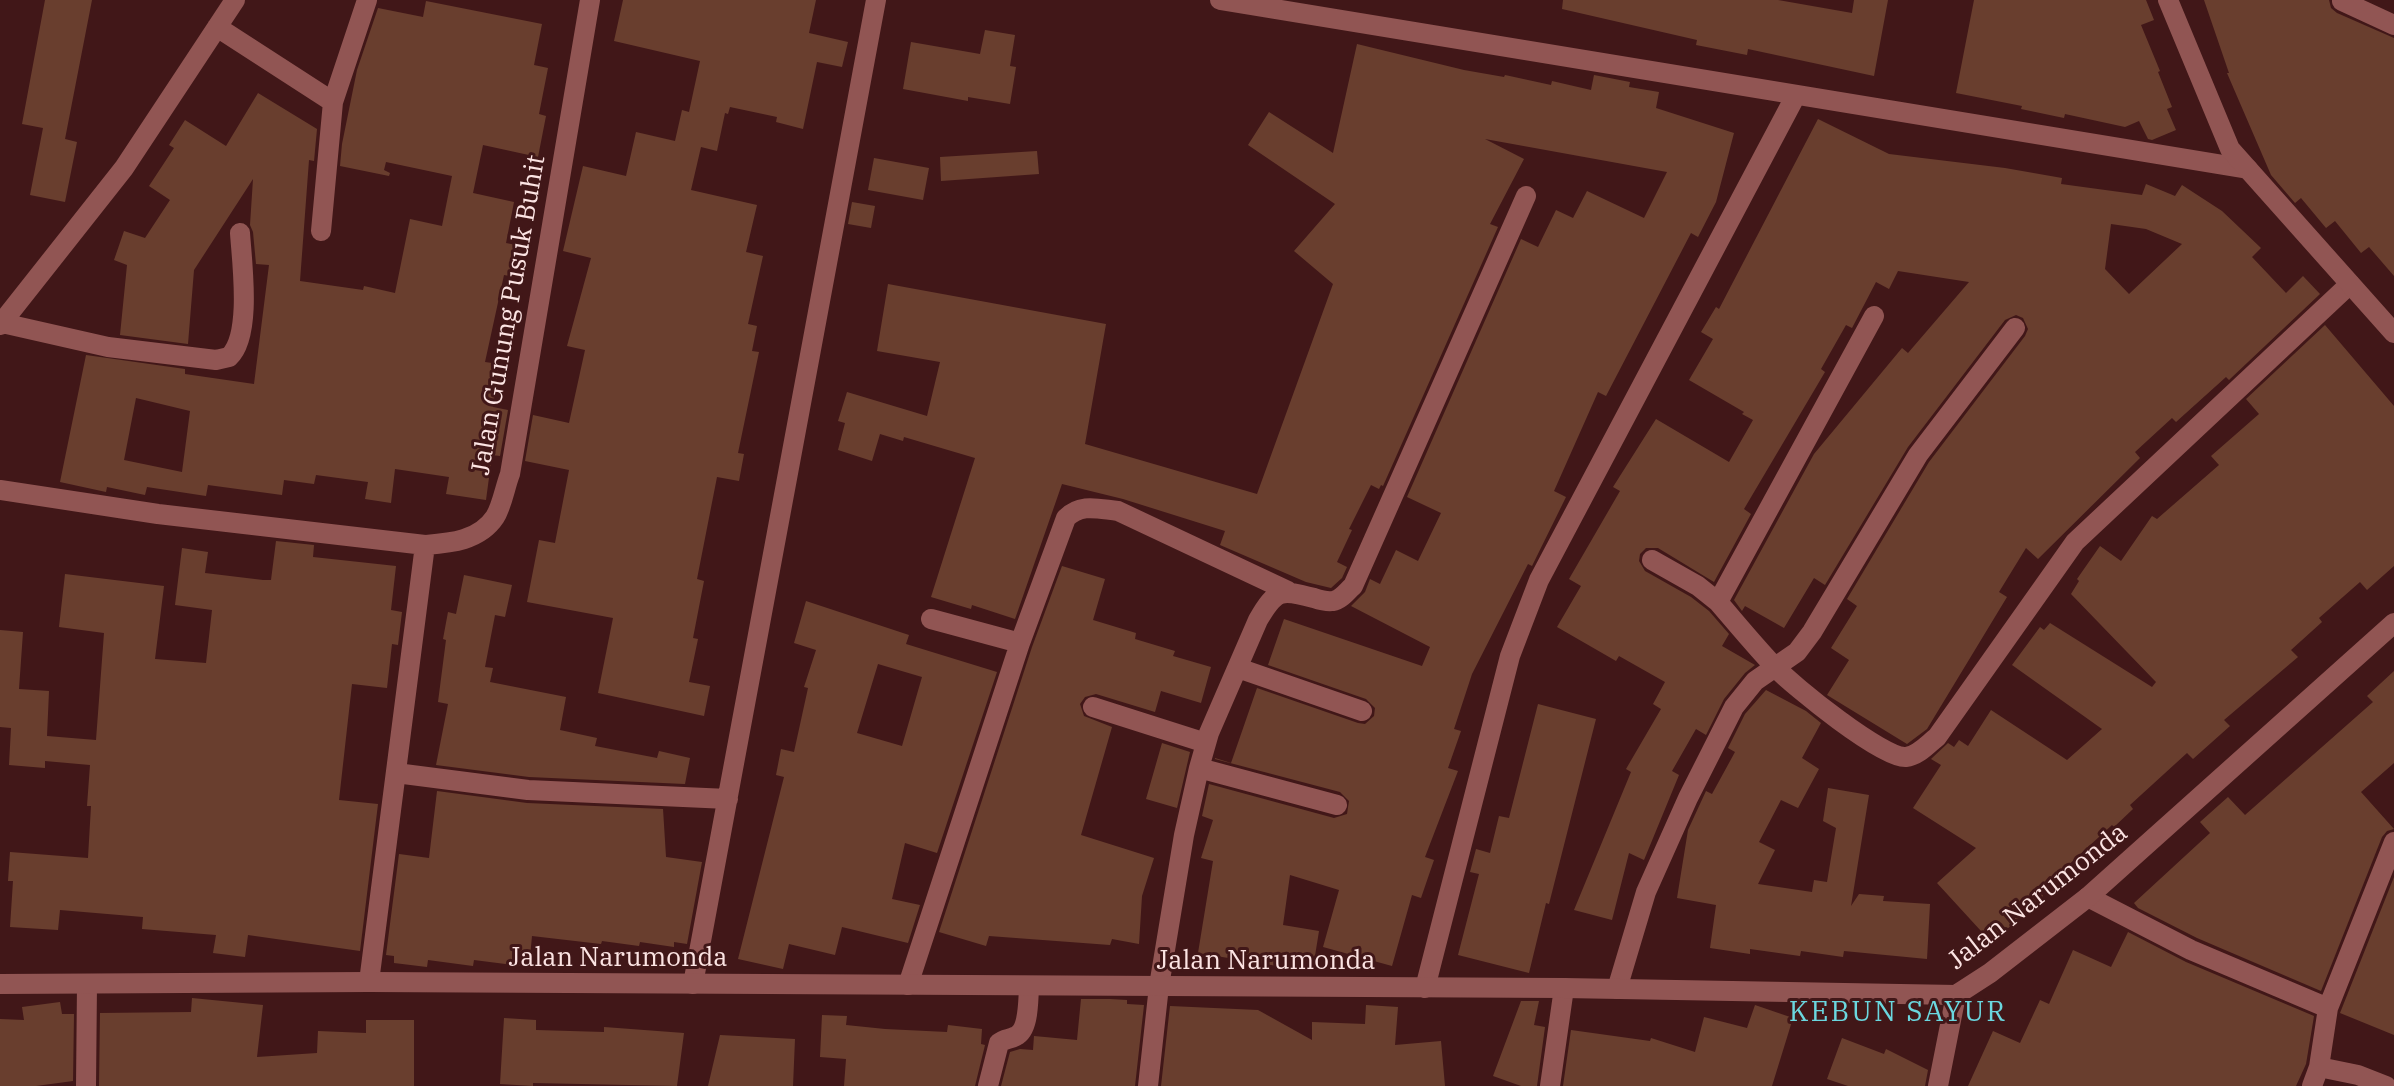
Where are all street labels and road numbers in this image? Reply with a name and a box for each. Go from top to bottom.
street label: Jalan Gunung Pusuk Buhit [465,153,553,477]
street label: Jalan Narumonda [1942,817,2134,977]
street label: Jalan Narumonda [508,942,728,974]
street label: Jalan Narumonda [1156,945,1376,977]

